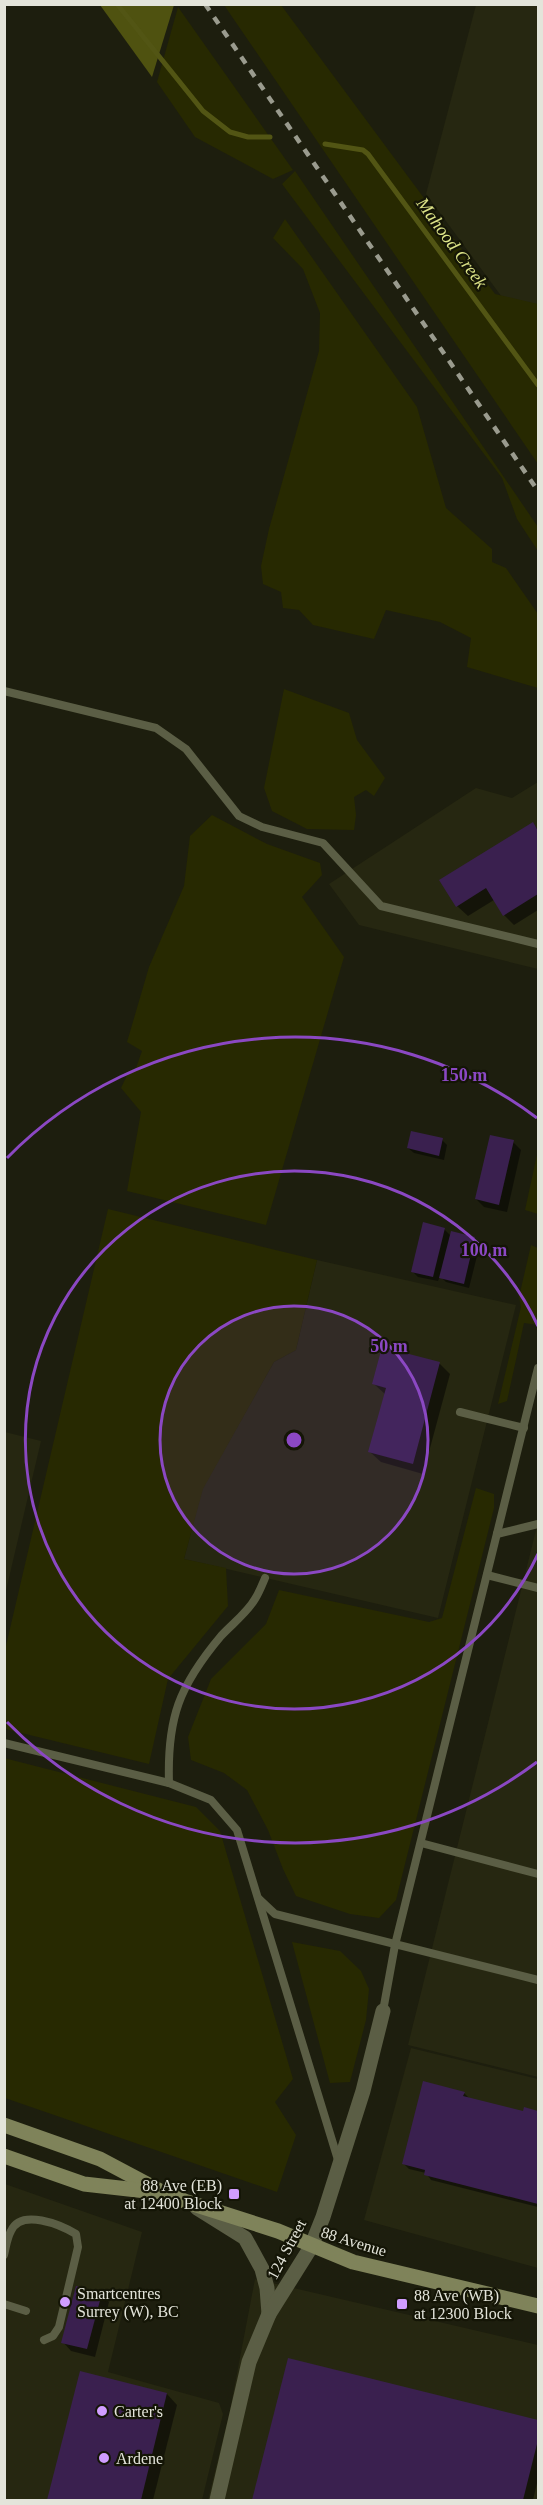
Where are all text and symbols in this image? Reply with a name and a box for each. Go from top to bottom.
water label: Mahood Creek [412,193,492,293]
text: 150 m [441,1065,487,1085]
text: 100 m [461,1240,507,1260]
text: 50 m [370,1336,408,1356]
centre of rings [284,1430,304,1450]
place label: 88 Ave (EB) at 12400 Block [124,2177,222,2212]
marker: 88 Ave (EB) at 12400 Block [227,2187,241,2201]
street label: 124 Street [264,2216,310,2282]
street label: 88 Avenue [319,2223,389,2260]
place label: Smartcentres Surrey (W), BC [77,2285,179,2321]
place label: 88 Ave (WB) at 12300 Block [414,2287,512,2322]
marker: Smartcentres Surrey (W), BC [58,2295,72,2309]
marker: 88 Ave (WB) at 12300 Block [395,2297,409,2311]
place label: Carter's [114,2403,163,2420]
marker: Carter's [95,2404,109,2418]
place label: Ardene [116,2450,163,2467]
marker: Ardene [97,2451,111,2465]

